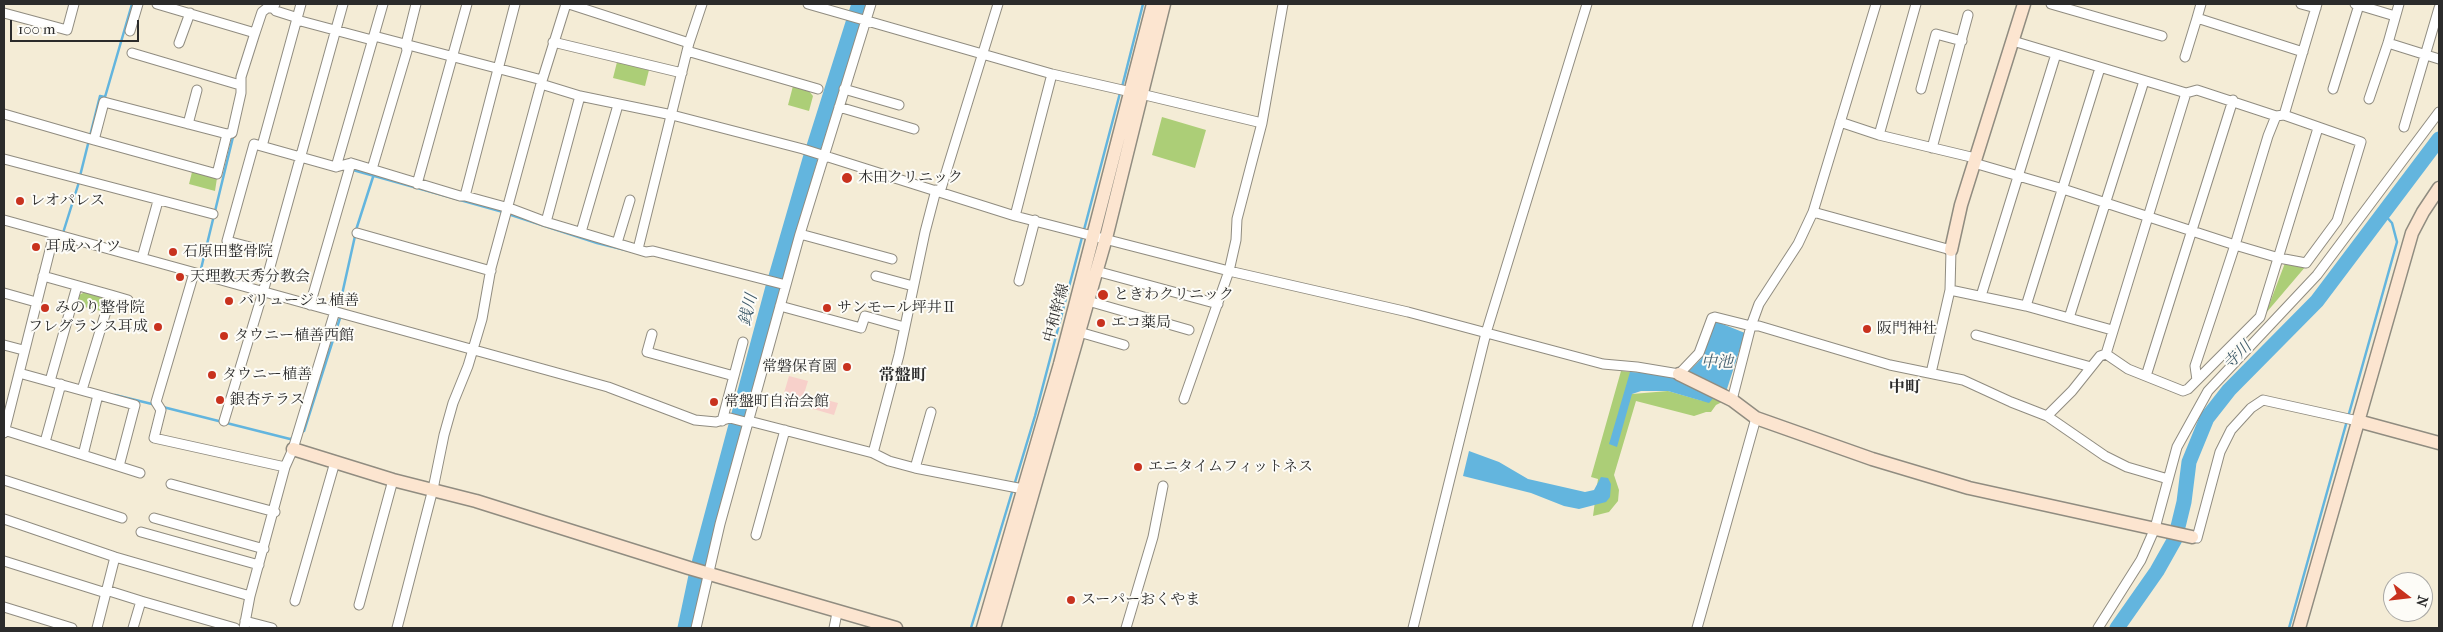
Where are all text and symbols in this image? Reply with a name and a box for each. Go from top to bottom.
scale bar [12,10,141,42]
text: 100 m [18,20,56,38]
place label: 木田クリニック [858,169,963,187]
marker: 木田クリニック [840,171,854,185]
place label: レオパレス [30,192,105,210]
marker: レオパレス [14,195,26,207]
place label: 耳成ハイツ [46,238,121,256]
marker: 耳成ハイツ [30,241,42,253]
place label: 石原田整骨院 [183,243,273,261]
marker: 石原田整骨院 [167,246,179,258]
place label: 天理教天秀分教会 [190,268,310,286]
marker: 天理教天秀分教会 [174,271,186,283]
street label: 中和幹線 [1041,282,1073,344]
place label: ときわクリニック [1114,286,1234,304]
marker: ときわクリニック [1096,288,1110,302]
place label: バリュージュ植善 [239,292,359,310]
water label: 銭川 [736,292,762,328]
marker: バリュージュ植善 [223,295,235,307]
place label: みのり整骨院 [55,299,145,317]
place label: サンモール坪井Ⅱ [837,299,956,317]
marker: みのり整骨院 [39,302,51,314]
marker: サンモール坪井Ⅱ [821,302,833,314]
place label: エコ薬局 [1111,314,1171,332]
marker: エコ薬局 [1095,317,1107,329]
place label: フレグランス耳成 [28,318,148,336]
place label: 阪門神社 [1877,320,1937,338]
marker: フレグランス耳成 [152,321,164,333]
marker: 阪門神社 [1861,323,1873,335]
place label: タウニー植善西館 [234,327,354,345]
marker: タウニー植善西館 [218,330,230,342]
water label: 寺川 [2220,338,2256,374]
water label: 中池 [1701,353,1733,373]
place label: 常磐保育園 [762,358,837,376]
marker: 常磐保育園 [841,361,853,373]
place label: タウニー植善 [222,366,312,384]
district label: 常盤町 [879,366,927,386]
marker: タウニー植善 [206,369,218,381]
district label: 中町 [1889,378,1921,398]
place label: 銀杏テラス [230,391,305,409]
place label: 常盤町自治会館 [724,393,829,411]
marker: 銀杏テラス [214,394,226,406]
marker: 常盤町自治会館 [708,396,720,408]
place label: エニタイムフィットネス [1148,458,1313,476]
marker: エニタイムフィットネス [1132,461,1144,473]
north arrow [2383,572,2433,622]
place label: スーパーおくやま [1081,591,1200,609]
marker: スーパーおくやま [1065,594,1077,606]
text: N [2412,594,2432,608]

